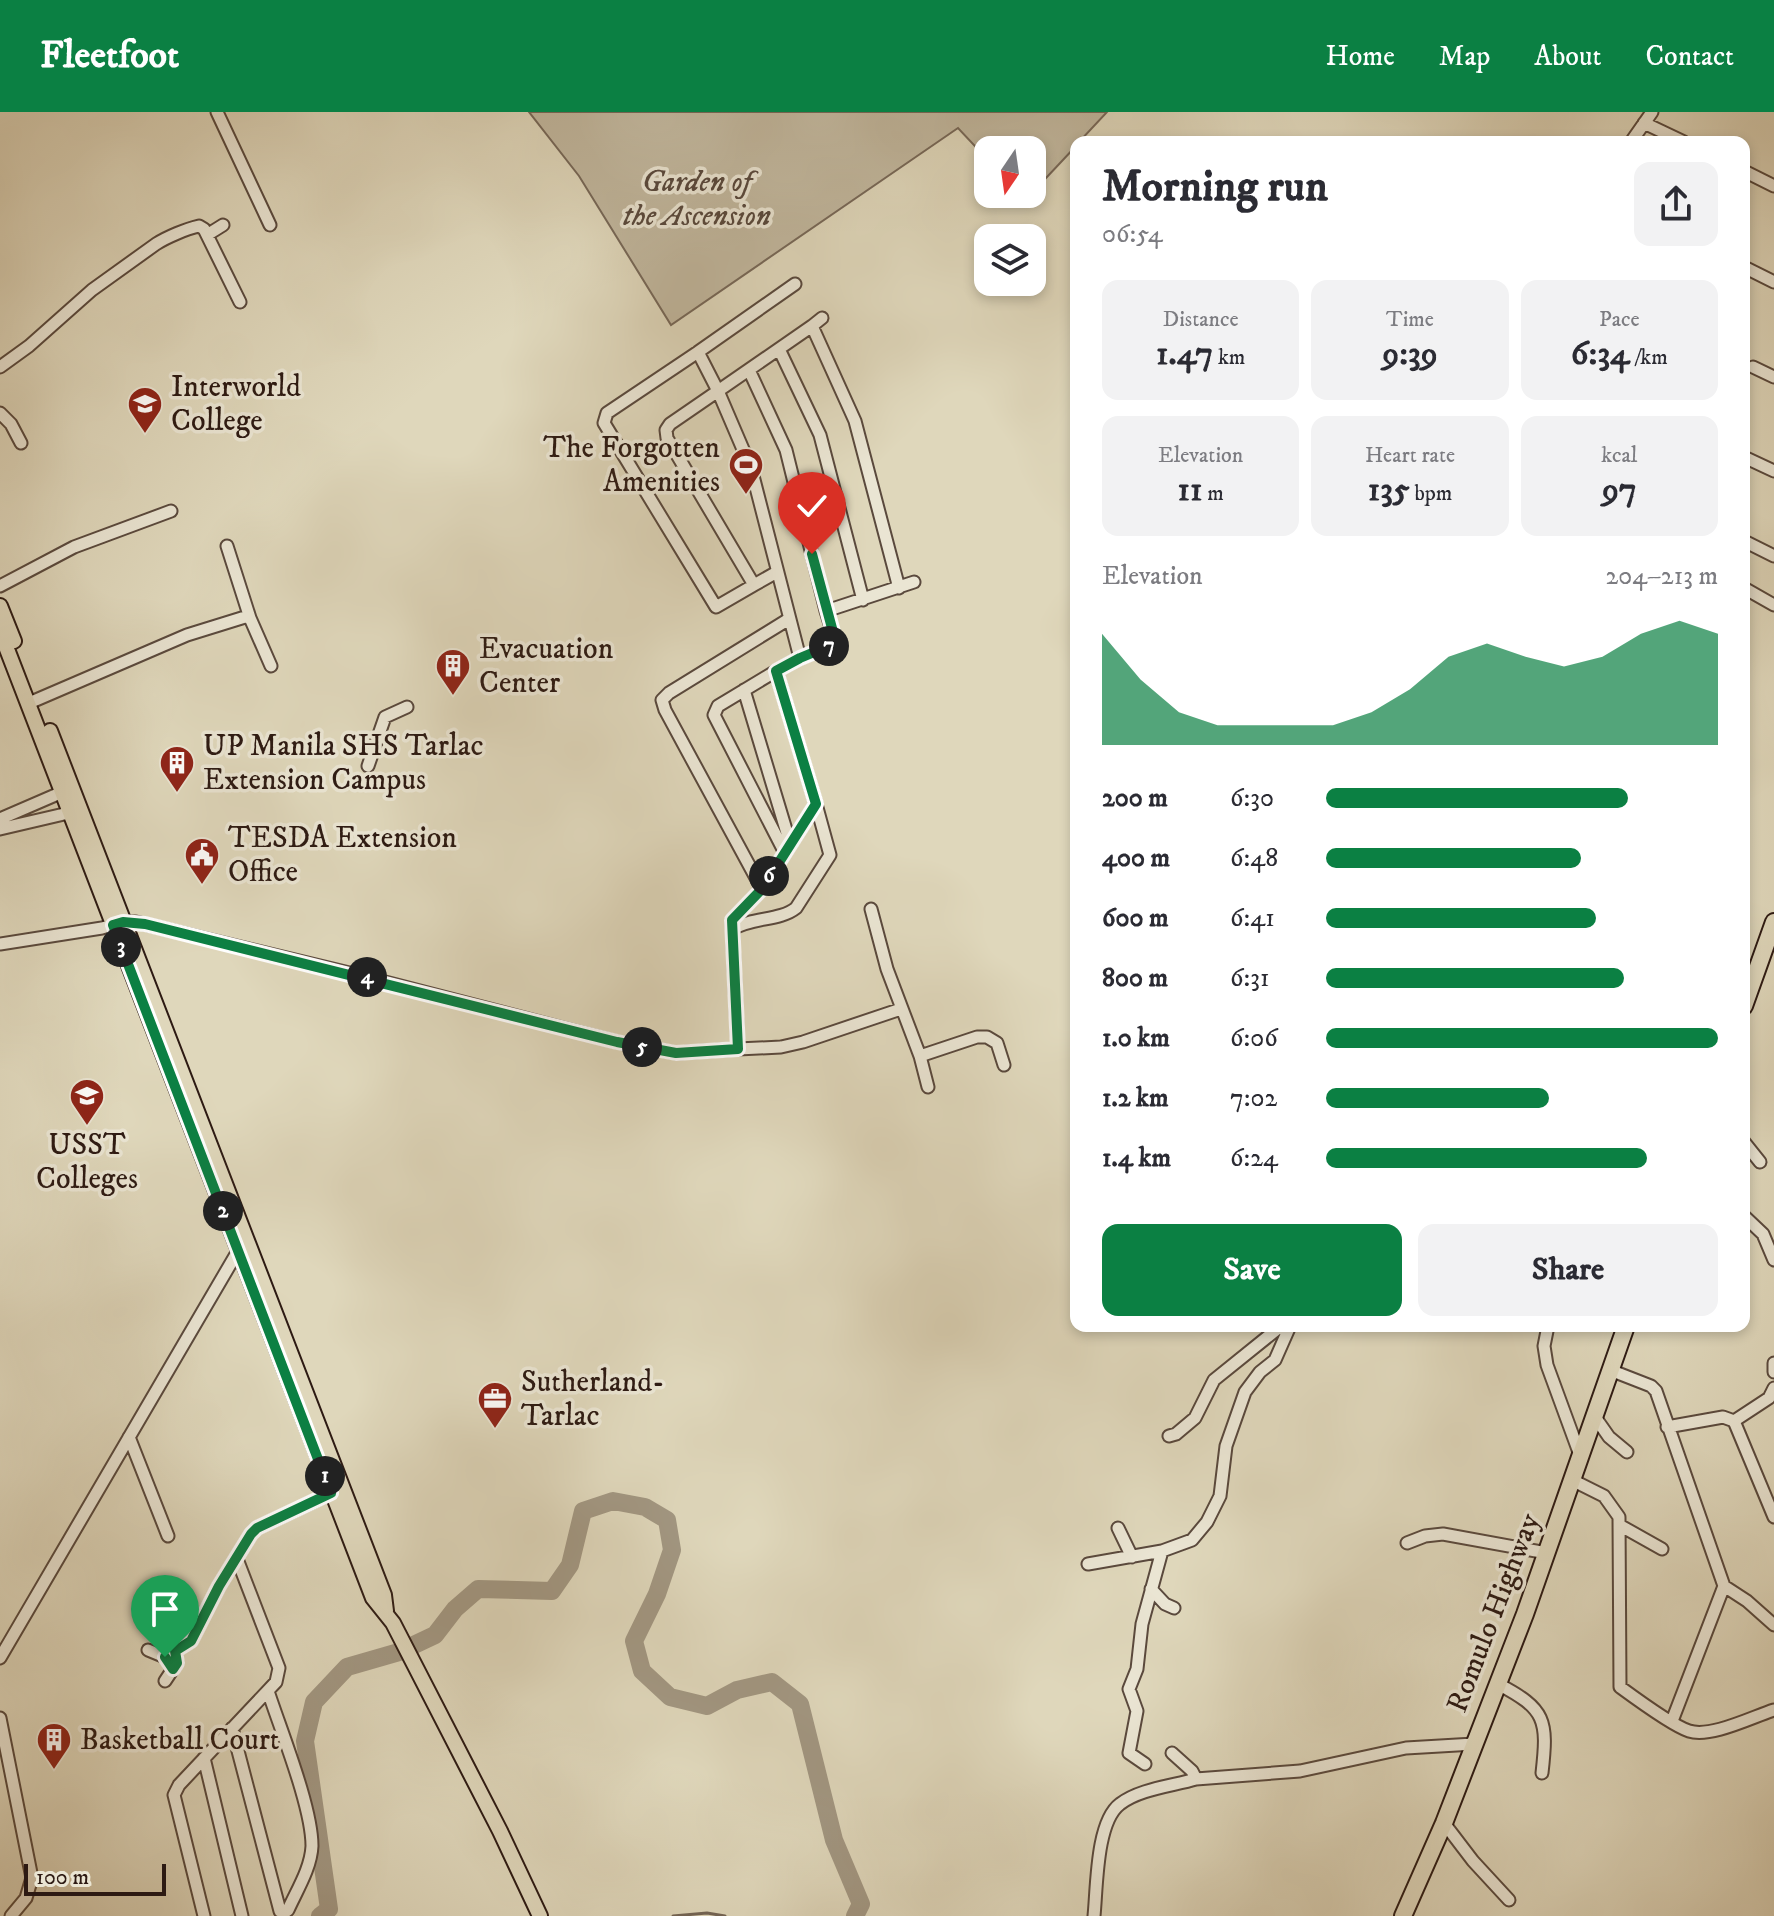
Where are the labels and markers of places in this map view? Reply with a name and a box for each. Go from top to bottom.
place label: Interworld College [171,369,301,440]
school or university icon: Interworld College [126,385,164,435]
place label: The Forgotten Amenities [543,430,720,501]
sports icon: The Forgotten Amenities [727,446,765,496]
pin [778,472,846,554]
pin: 7 [809,626,849,666]
place label: Evacuation Center [479,631,614,702]
building icon: Evacuation Center [434,647,472,697]
place label: UP Manila SHS Tarlac Extension Campus [203,728,483,799]
building icon: UP Manila SHS Tarlac Extension Campus [158,744,196,794]
place label: TESDA Extension Office [228,820,457,891]
public building icon: TESDA Extension Office [183,836,221,886]
pin: 6 [749,856,789,896]
pin: 3 [101,927,141,967]
pin: 4 [347,957,387,997]
pin: 5 [622,1027,662,1067]
school or university icon: USST Colleges [68,1077,106,1127]
place label: USST Colleges [36,1127,138,1198]
pin: 2 [203,1191,243,1231]
place label: Sutherland- Tarlac [521,1364,664,1435]
office icon: Sutherland- Tarlac [476,1380,514,1430]
pin: 1 [305,1456,345,1496]
pin [131,1575,199,1657]
building icon: Basketball Court [35,1721,73,1771]
place label: Basketball Court [80,1722,279,1759]

